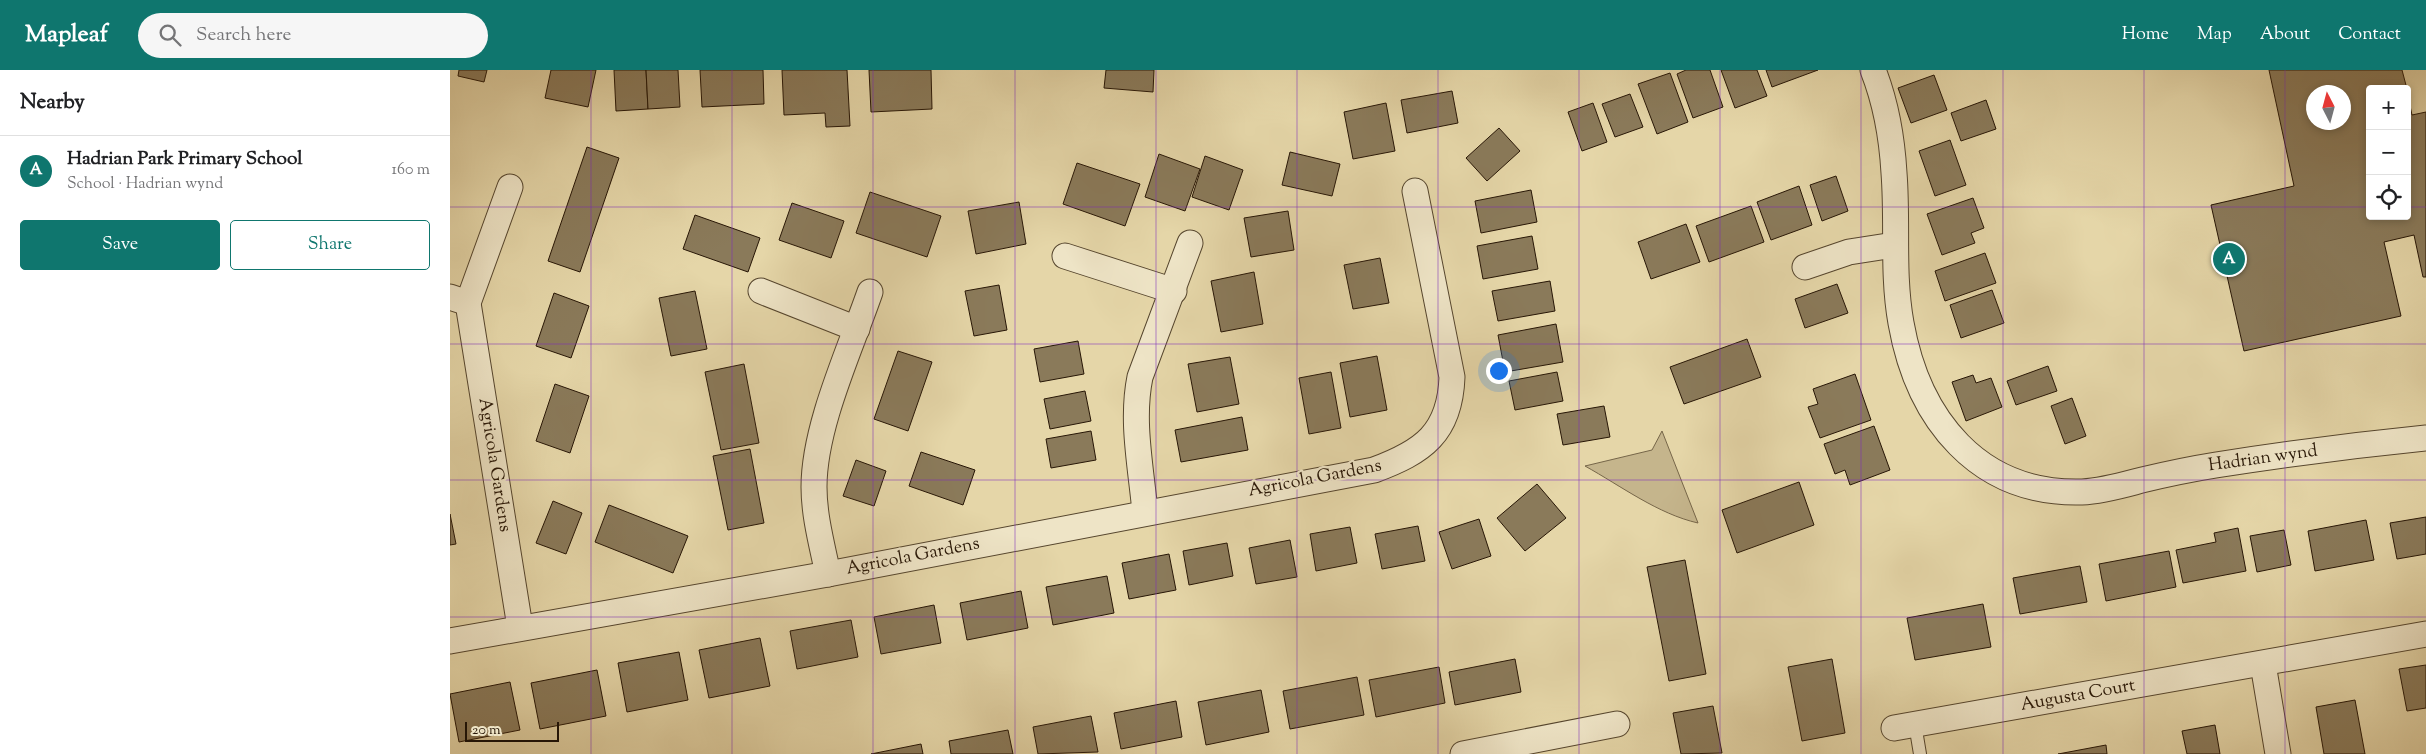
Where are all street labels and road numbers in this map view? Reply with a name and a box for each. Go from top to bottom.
street label: Agricola Gardens [471,396,517,534]
street label: Hadrian wynd [2207,438,2319,480]
street label: Agricola Gardens [1246,453,1384,505]
street label: Agricola Gardens [844,531,982,583]
street label: Augusta Court [2019,673,2137,719]

